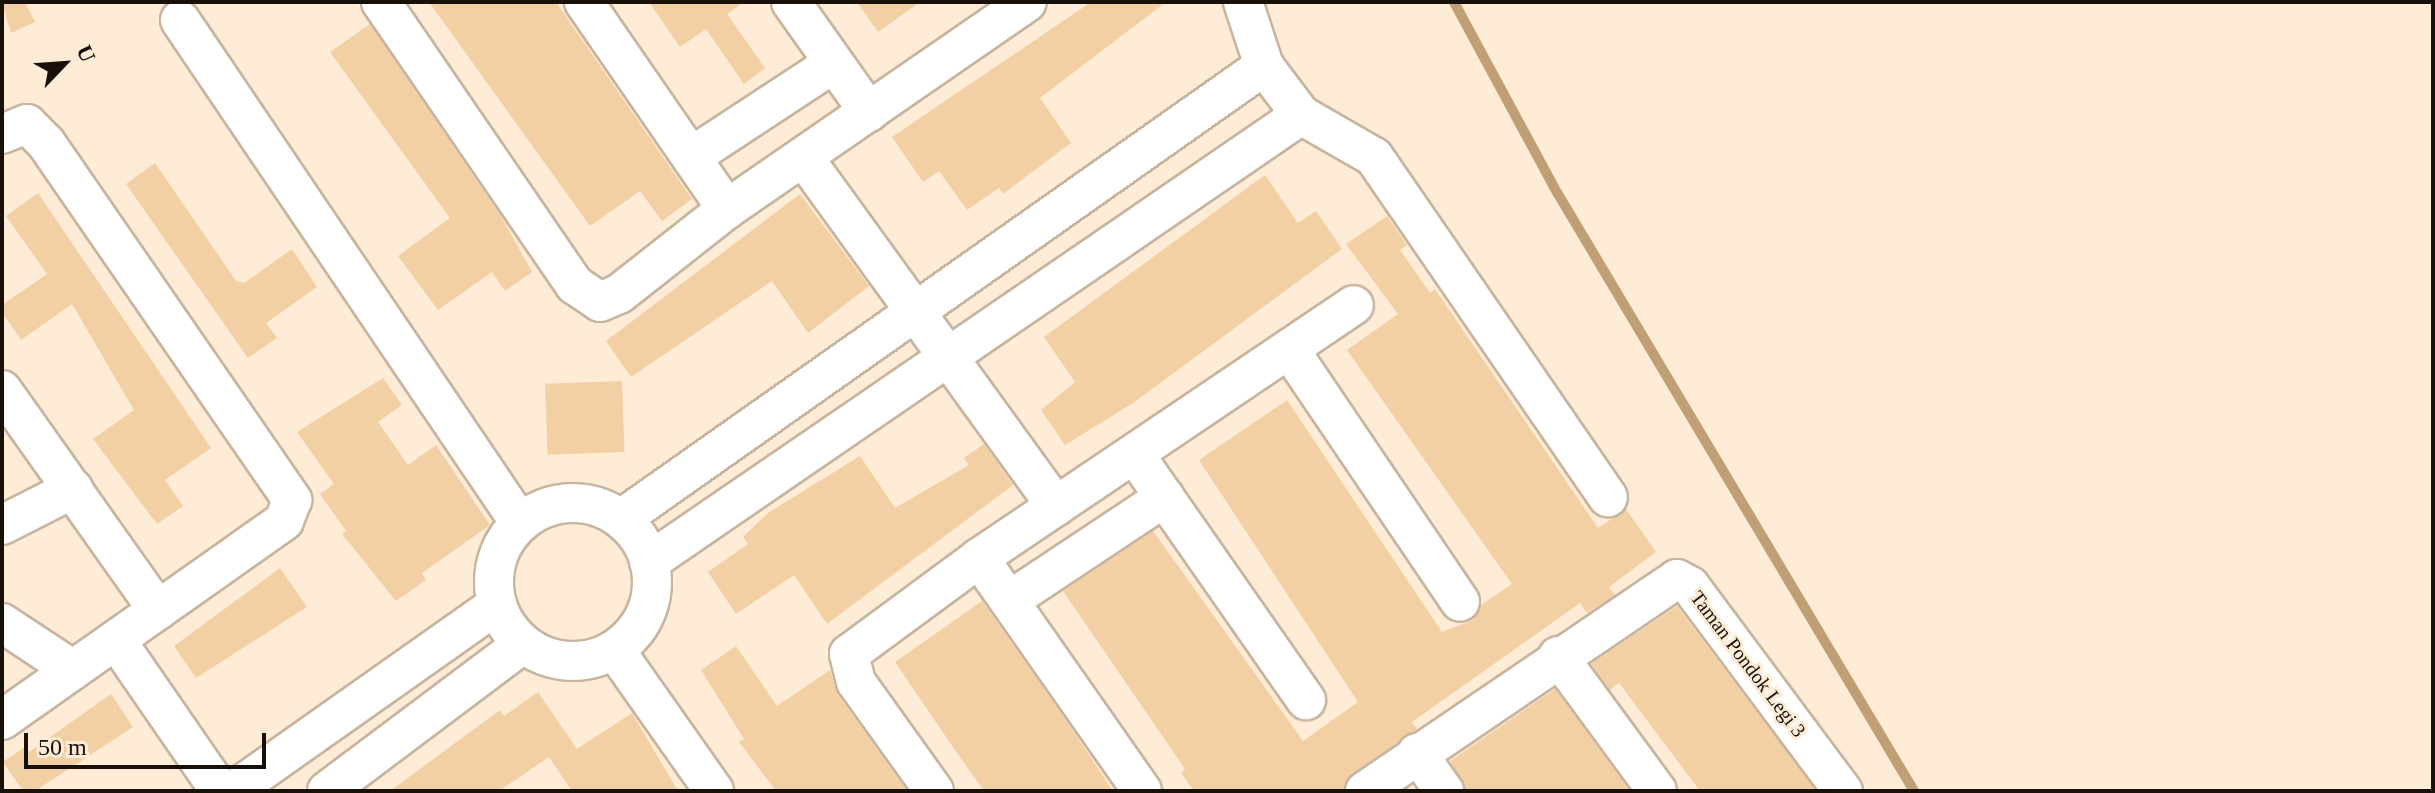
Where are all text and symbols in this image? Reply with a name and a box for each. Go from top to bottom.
north arrow [24,24,104,104]
text: U [72,41,101,66]
street label: Taman Pondok Legi 3 [1685,586,1811,742]
scale bar [28,717,270,767]
text: 50 m [38,734,87,760]

